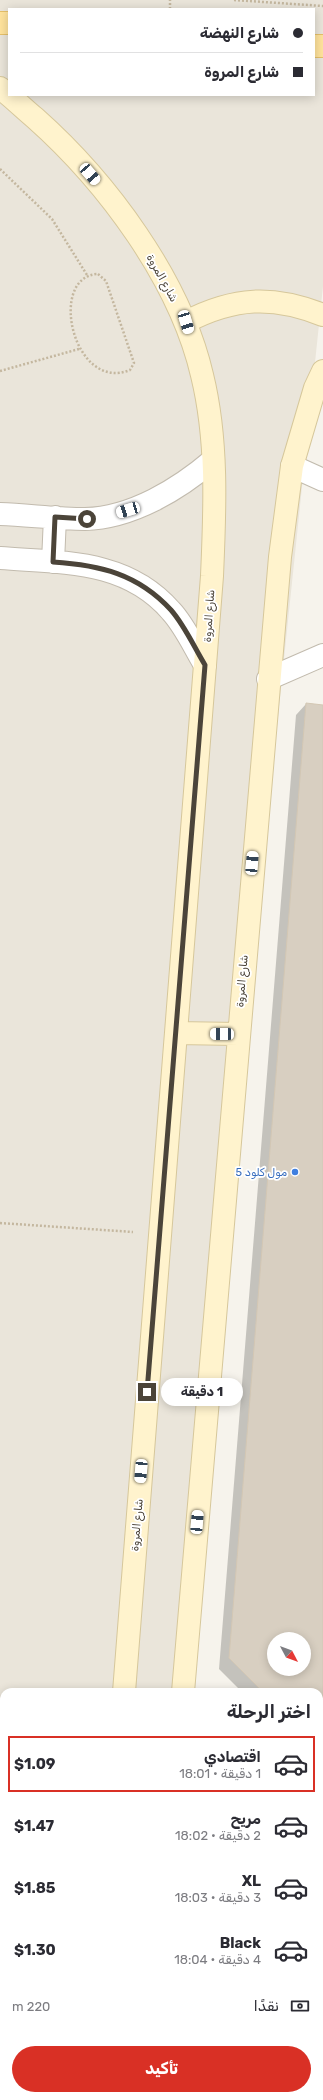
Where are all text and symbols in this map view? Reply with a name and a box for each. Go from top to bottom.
text: شارع النهضة [200,24,279,42]
text: شارع المروة [204,63,279,81]
car [78,161,102,187]
street label: شارع المروة [142,252,180,305]
car [177,309,195,335]
car [115,501,141,519]
route start [78,510,96,528]
street label: شارع المروة [201,589,219,643]
car [245,851,259,875]
street label: شارع المروة [233,954,253,1008]
car [210,1028,234,1040]
place label: مول كلود 5 [236,1166,287,1180]
marker: مول كلود 5 [290,1167,300,1177]
callout: 1 دقيقة [161,1378,243,1406]
route end [138,1383,156,1401]
text: 1 دقيقة [181,1384,223,1399]
car [134,1459,148,1483]
street label: شارع المروة [128,1498,148,1552]
car [190,1510,204,1534]
north arrow [267,1632,311,1676]
map controls [267,1632,311,1676]
text: اختر الرحلة [227,1701,311,1723]
icon: car [273,1746,309,1782]
text: اقتصادي [204,1748,261,1766]
text: $1.09 [14,1755,55,1773]
text: 1 دقيقة · 18:01 [179,1766,261,1781]
icon: car [273,1808,309,1844]
text: مريح [230,1810,261,1828]
text: $1.47 [14,1817,54,1835]
text: 2 دقيقة · 18:02 [175,1828,261,1843]
icon: car [273,1870,309,1906]
text: XL [242,1872,261,1890]
text: $1.85 [14,1879,56,1897]
text: 3 دقيقة · 18:03 [175,1890,261,1905]
icon: car [273,1932,309,1968]
text: Black [220,1934,261,1952]
text: $1.30 [14,1941,56,1959]
text: 4 دقيقة · 18:04 [174,1952,261,1967]
icon: cash [289,1995,311,2017]
text: نقدًا [254,1997,279,2015]
text: 220 m [12,1999,50,2014]
button: تأكيد [12,2046,311,2092]

